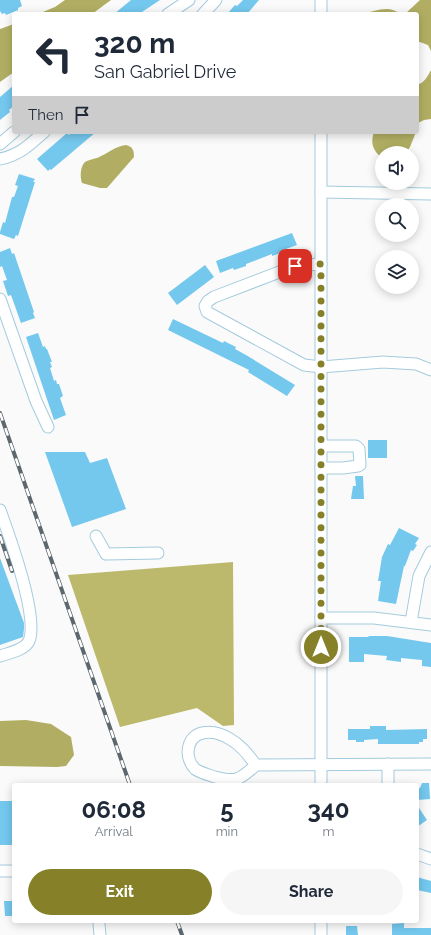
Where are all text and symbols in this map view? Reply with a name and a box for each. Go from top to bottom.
text: 320 m [94,27,175,60]
icon: left [28,28,80,80]
text: San Gabriel Drive [94,61,236,82]
icon: arrive [71,104,93,126]
text: Then [28,106,63,124]
map controls [375,146,419,294]
button: sound [375,146,419,190]
button: search [375,198,419,242]
pin [278,249,312,283]
button: layers [375,250,419,294]
icon: arrive [284,255,306,277]
position arrow [300,626,342,668]
text: 06:08 [82,795,146,824]
text: 5 [220,795,233,824]
text: 340 [308,795,349,824]
text: Arrival [95,824,133,839]
text: min [216,824,238,839]
text: m [323,824,334,839]
button: Exit [28,869,212,915]
button: Share [220,869,403,915]

